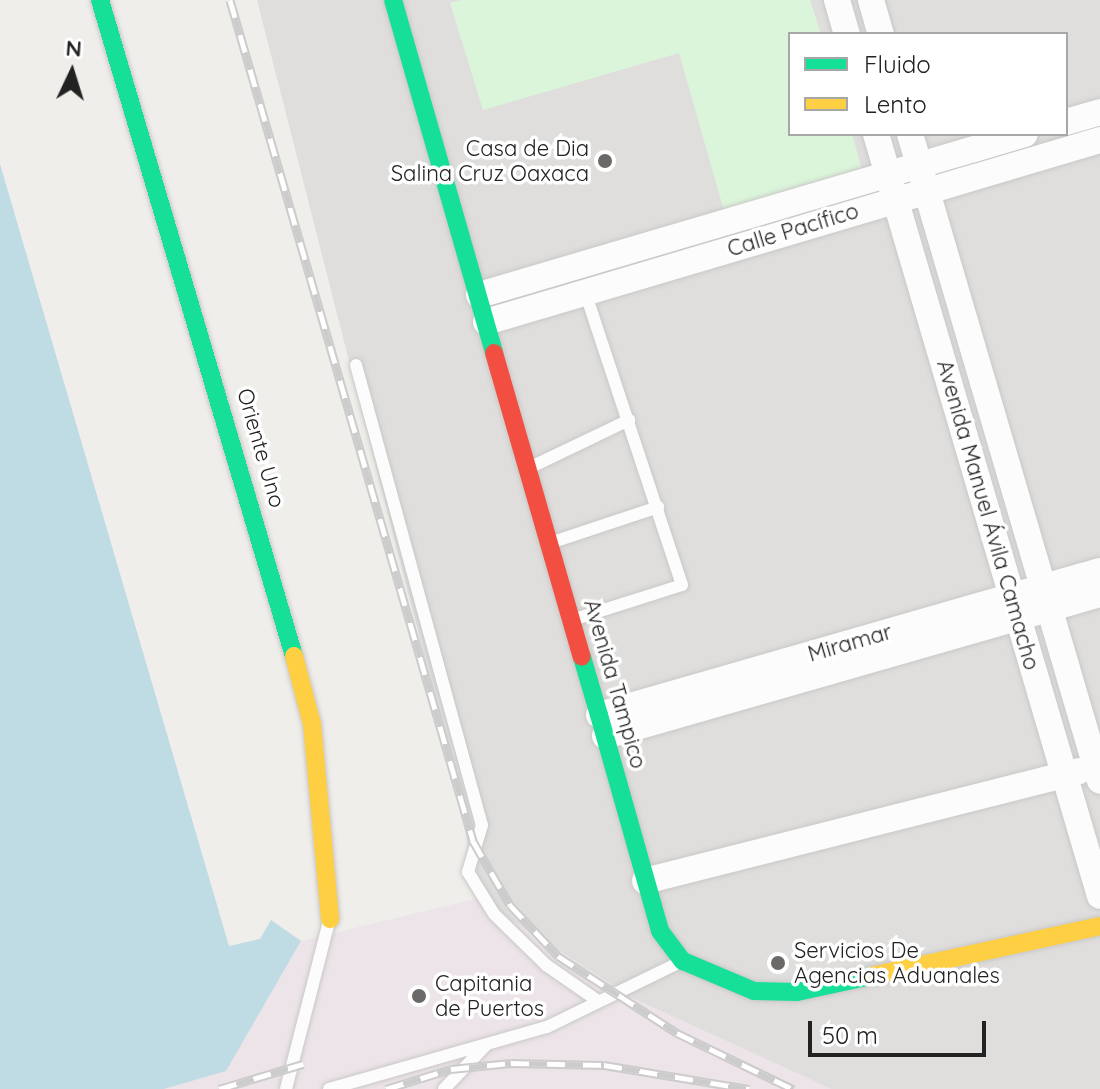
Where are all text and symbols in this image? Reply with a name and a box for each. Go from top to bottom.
north arrow [32,32,112,112]
legend [788,32,1068,136]
text: N [65,34,83,63]
text: Fluido [864,49,931,79]
text: Lento [864,89,927,119]
place label: Casa de Dia Salina Cruz Oaxaca [391,135,589,186]
marker: Casa de Dia Salina Cruz Oaxaca [596,152,614,170]
street label: Calle Pacífico [724,198,862,262]
street label: Avenida Manuel Ávila Camacho [931,357,1045,673]
street label: Oriente Uno [231,385,291,511]
street label: Avenida Tampico [578,596,652,772]
street label: Miramar [805,618,895,668]
place label: Servicios De Agencias Aduanales [794,937,1000,988]
marker: Servicios De Agencias Aduanales [769,954,787,972]
place label: Capitania de Puertos [435,970,544,1022]
marker: Capitania de Puertos [410,987,428,1005]
scale bar [812,1005,990,1055]
text: 50 m [822,1020,878,1050]

